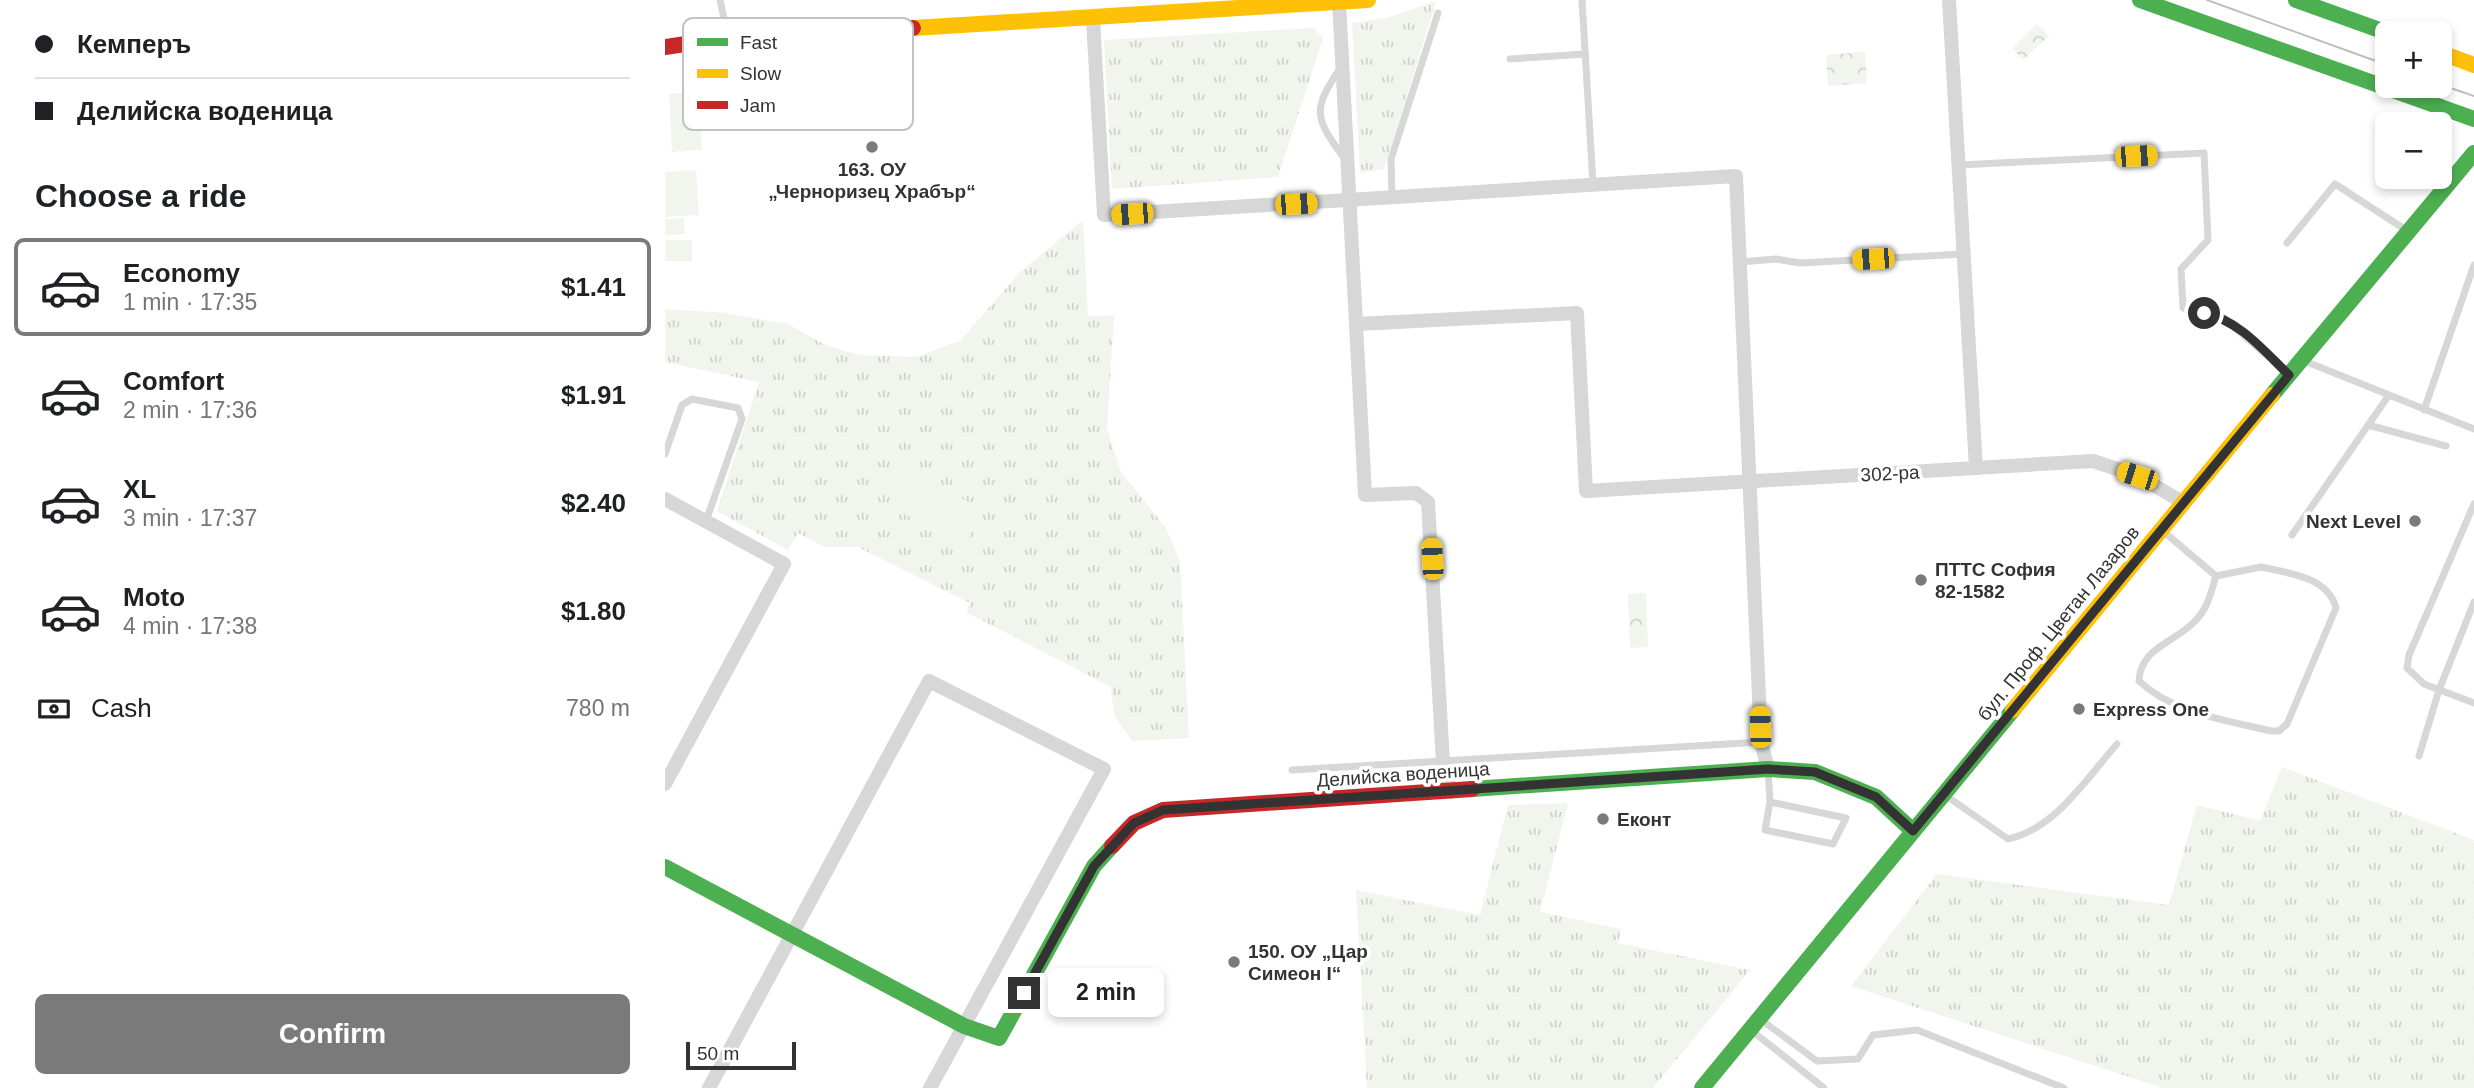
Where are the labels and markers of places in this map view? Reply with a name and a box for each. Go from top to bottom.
marker: 163. ОУ „Черноризец Храбър“ [864,139,880,155]
place label: 163. ОУ „Черноризец Храбър“ [768,159,976,202]
place label: Next Level [2306,511,2401,532]
marker: Next Level [2407,513,2423,529]
place label: ПТТС София 82-1582 [1935,559,2056,602]
marker: ПТТС София 82-1582 [1913,572,1929,588]
place label: Express One [2093,699,2209,720]
marker: Express One [2071,701,2087,717]
place label: Еконт [1617,809,1671,830]
marker: Еконт [1595,811,1611,827]
place label: 150. ОУ „Цар Симеон I“ [1248,941,1368,984]
marker: 150. ОУ „Цар Симеон I“ [1226,954,1242,970]

